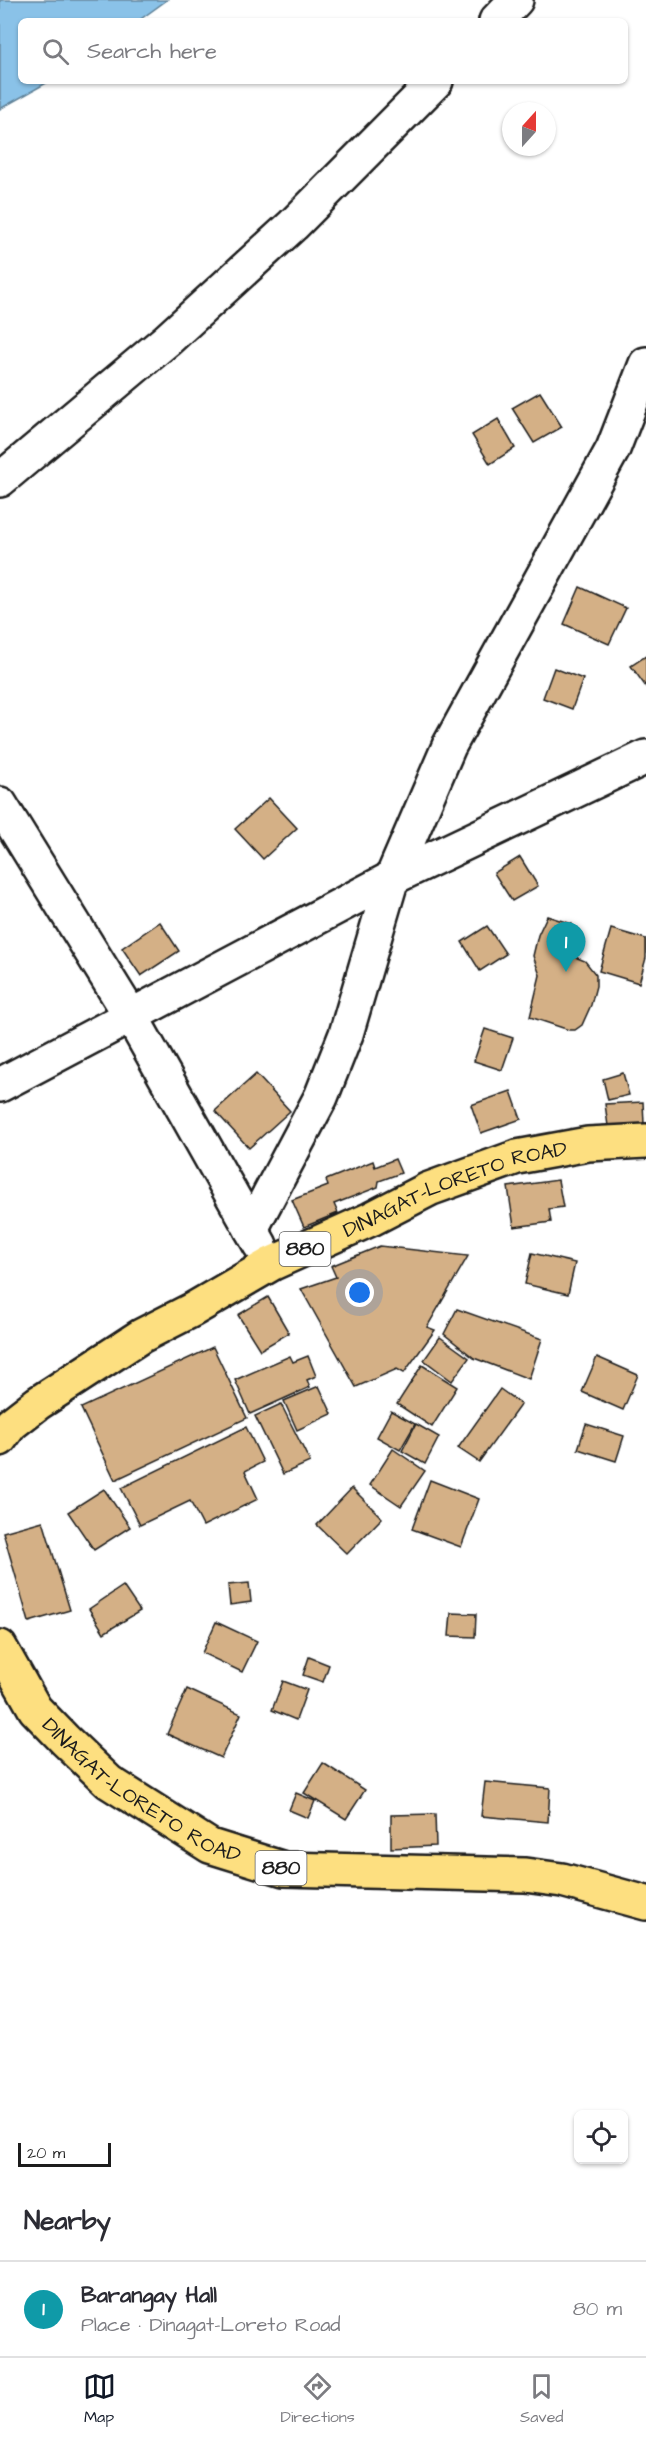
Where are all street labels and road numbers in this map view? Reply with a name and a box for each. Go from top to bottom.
street label: DINAGAT-LORETO ROAD [338,1134,570,1244]
road number: 880 [280,1232,330,1266]
street label: DINAGAT-LORETO ROAD [36,1711,245,1869]
road number: 880 [256,1851,306,1885]

